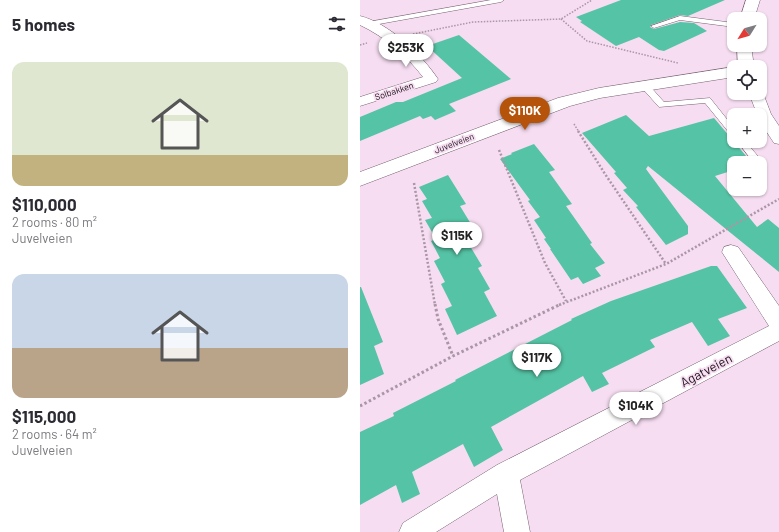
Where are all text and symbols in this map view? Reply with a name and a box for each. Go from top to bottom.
north arrow [727,12,767,52]
map controls [727,12,767,196]
icon: filters [326,13,348,35]
text: 5 homes [12,14,75,34]
pin: $253K [378,34,434,68]
text: $253K [388,39,424,55]
button: locate [727,60,767,100]
street label: Solbakken [373,80,415,102]
icon: home [144,88,216,160]
pin: $110K [497,97,553,131]
text: $110K [509,102,541,118]
button: + [727,108,767,148]
street label: Juvelveien [432,130,476,156]
button: − [727,156,767,196]
text: $110,000 [12,194,77,214]
text: 2 rooms · 80 m² [12,214,97,230]
pin: $115K [429,222,485,256]
text: $115K [441,227,473,243]
text: Juvelveien [12,230,72,246]
icon: home [144,300,216,372]
pin: $117K [509,344,565,378]
text: $117K [521,349,553,365]
street label: Agatveien [678,350,734,390]
pin: $104K [608,392,664,426]
text: $104K [618,397,654,413]
text: $115,000 [12,406,76,426]
text: 2 rooms · 64 m² [12,426,97,442]
text: Juvelveien [12,442,72,458]

